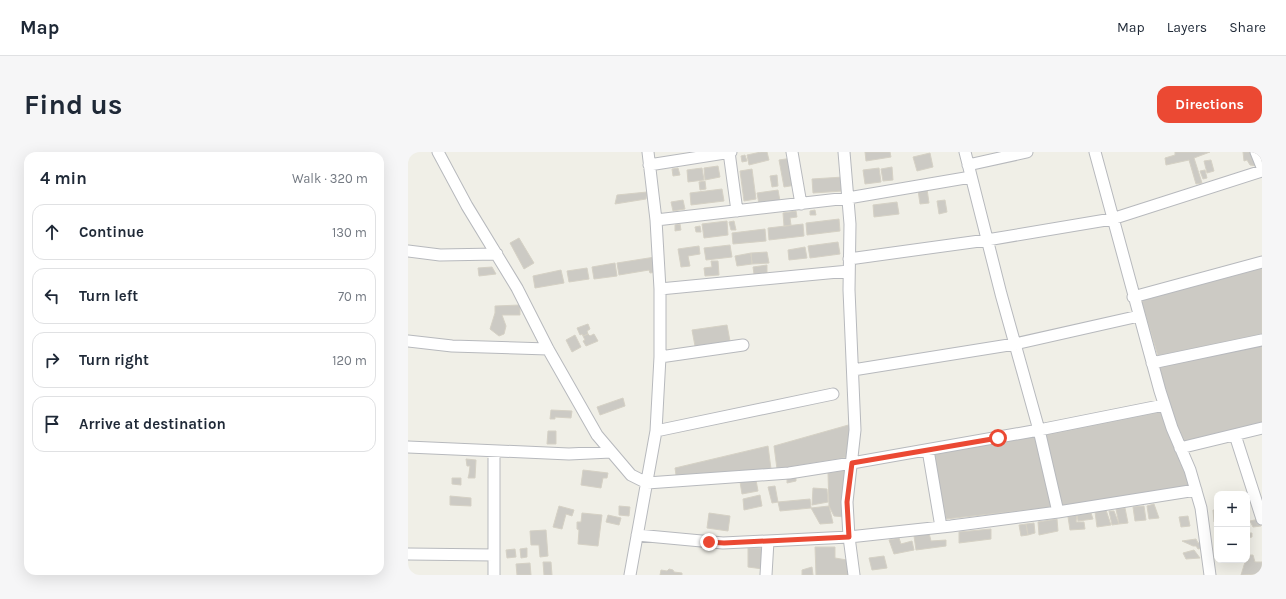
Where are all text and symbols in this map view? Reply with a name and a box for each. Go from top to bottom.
text: Map [20,17,59,39]
text: Map [1117,19,1145,36]
text: Layers [1167,19,1207,36]
text: Share [1229,19,1266,36]
button: Directions [1157,86,1262,123]
text: Find us [24,88,123,121]
text: 4 min [40,168,87,188]
text: Walk · 320 m [292,171,368,186]
icon: ahead [41,221,63,243]
text: Continue [79,223,144,241]
text: 130 m [332,225,367,240]
icon: left [41,285,63,307]
text: Turn left [79,287,138,305]
text: 70 m [338,289,367,304]
icon: right [41,349,63,371]
text: Turn right [79,351,149,369]
text: 120 m [332,353,367,368]
icon: arrive [41,413,63,435]
text: Arrive at destination [79,415,226,433]
route start [989,429,1007,447]
map controls [1214,491,1250,563]
button: + [1214,491,1250,527]
button: − [1214,527,1250,563]
route end [700,533,718,551]

